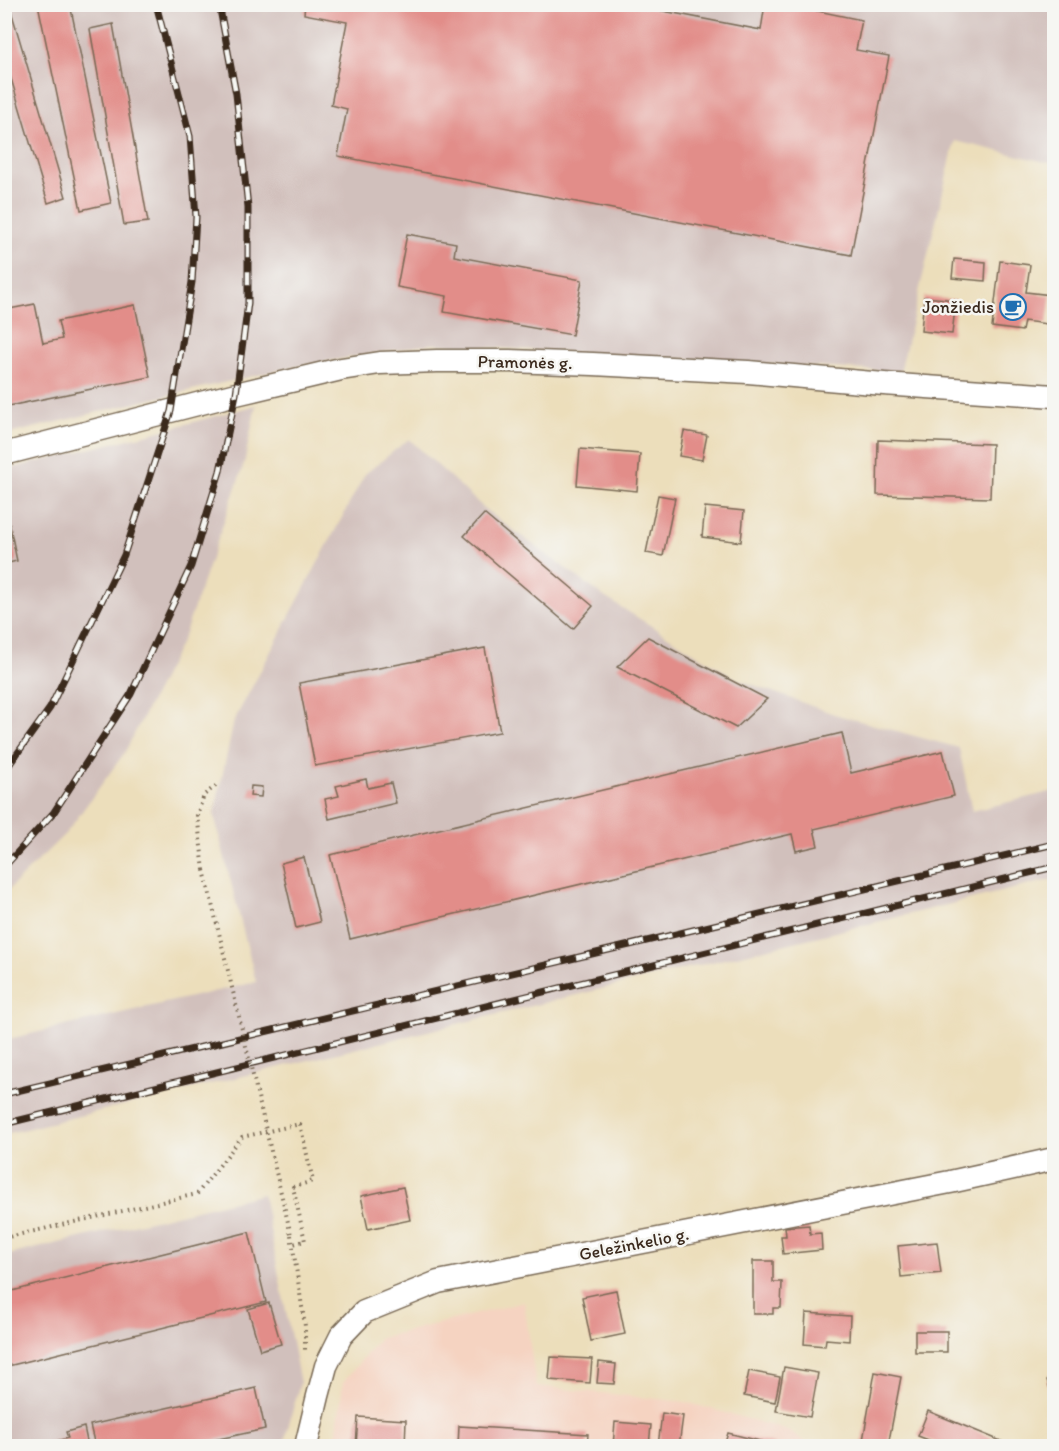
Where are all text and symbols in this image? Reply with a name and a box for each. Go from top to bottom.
cafe icon: Jonžiedis [998,292,1028,322]
place label: Jonžiedis [922,296,994,318]
street label: Pramonės g. [477,350,573,374]
street label: Geležinkelio g. [577,1223,691,1265]

